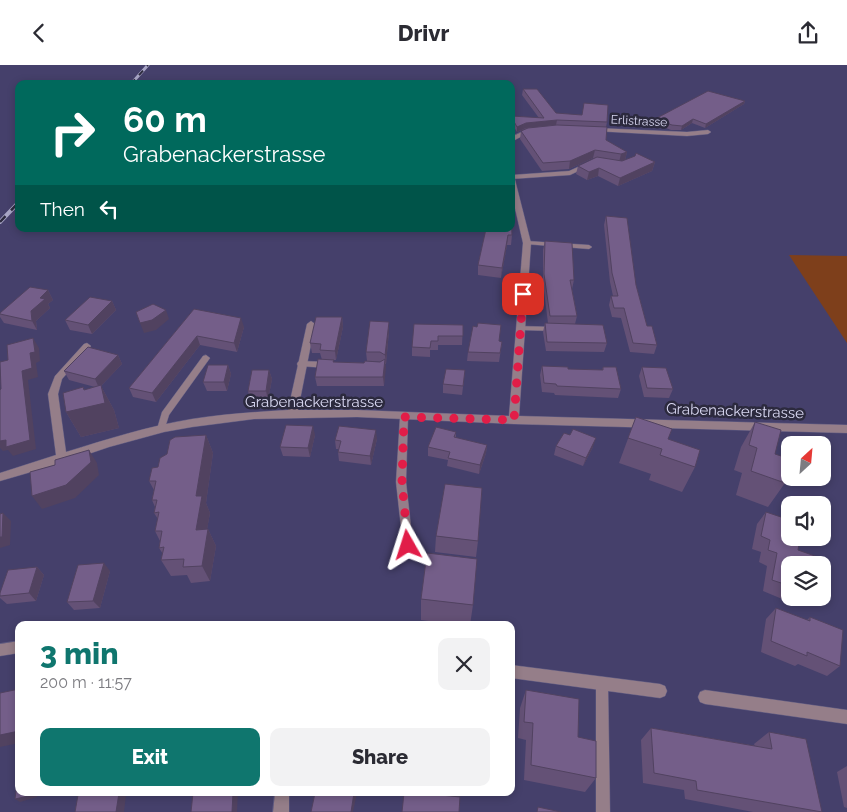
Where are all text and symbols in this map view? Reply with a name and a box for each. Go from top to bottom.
icon: back [25,19,53,47]
icon: share [794,19,822,47]
text: Drivr [398,20,449,46]
text: 60 m [123,99,207,140]
icon: right [40,100,105,165]
street label: Erlistrasse [610,113,668,129]
text: Grabenackerstrasse [123,141,325,167]
icon: left [95,195,123,223]
text: Then [40,198,85,220]
pin [502,273,544,315]
icon: arrive [509,280,537,308]
street label: Grabenackerstrasse [245,393,383,411]
street label: Grabenackerstrasse [666,400,804,422]
north arrow [781,436,831,486]
map controls [781,436,831,606]
button: sound [781,496,831,546]
position arrow [381,518,433,570]
button: layers [781,556,831,606]
text: 3 min [40,636,119,671]
button: close [438,638,490,690]
text: 200 m · 11:57 [40,673,132,692]
button: Exit [40,728,260,786]
button: Share [270,728,490,786]

